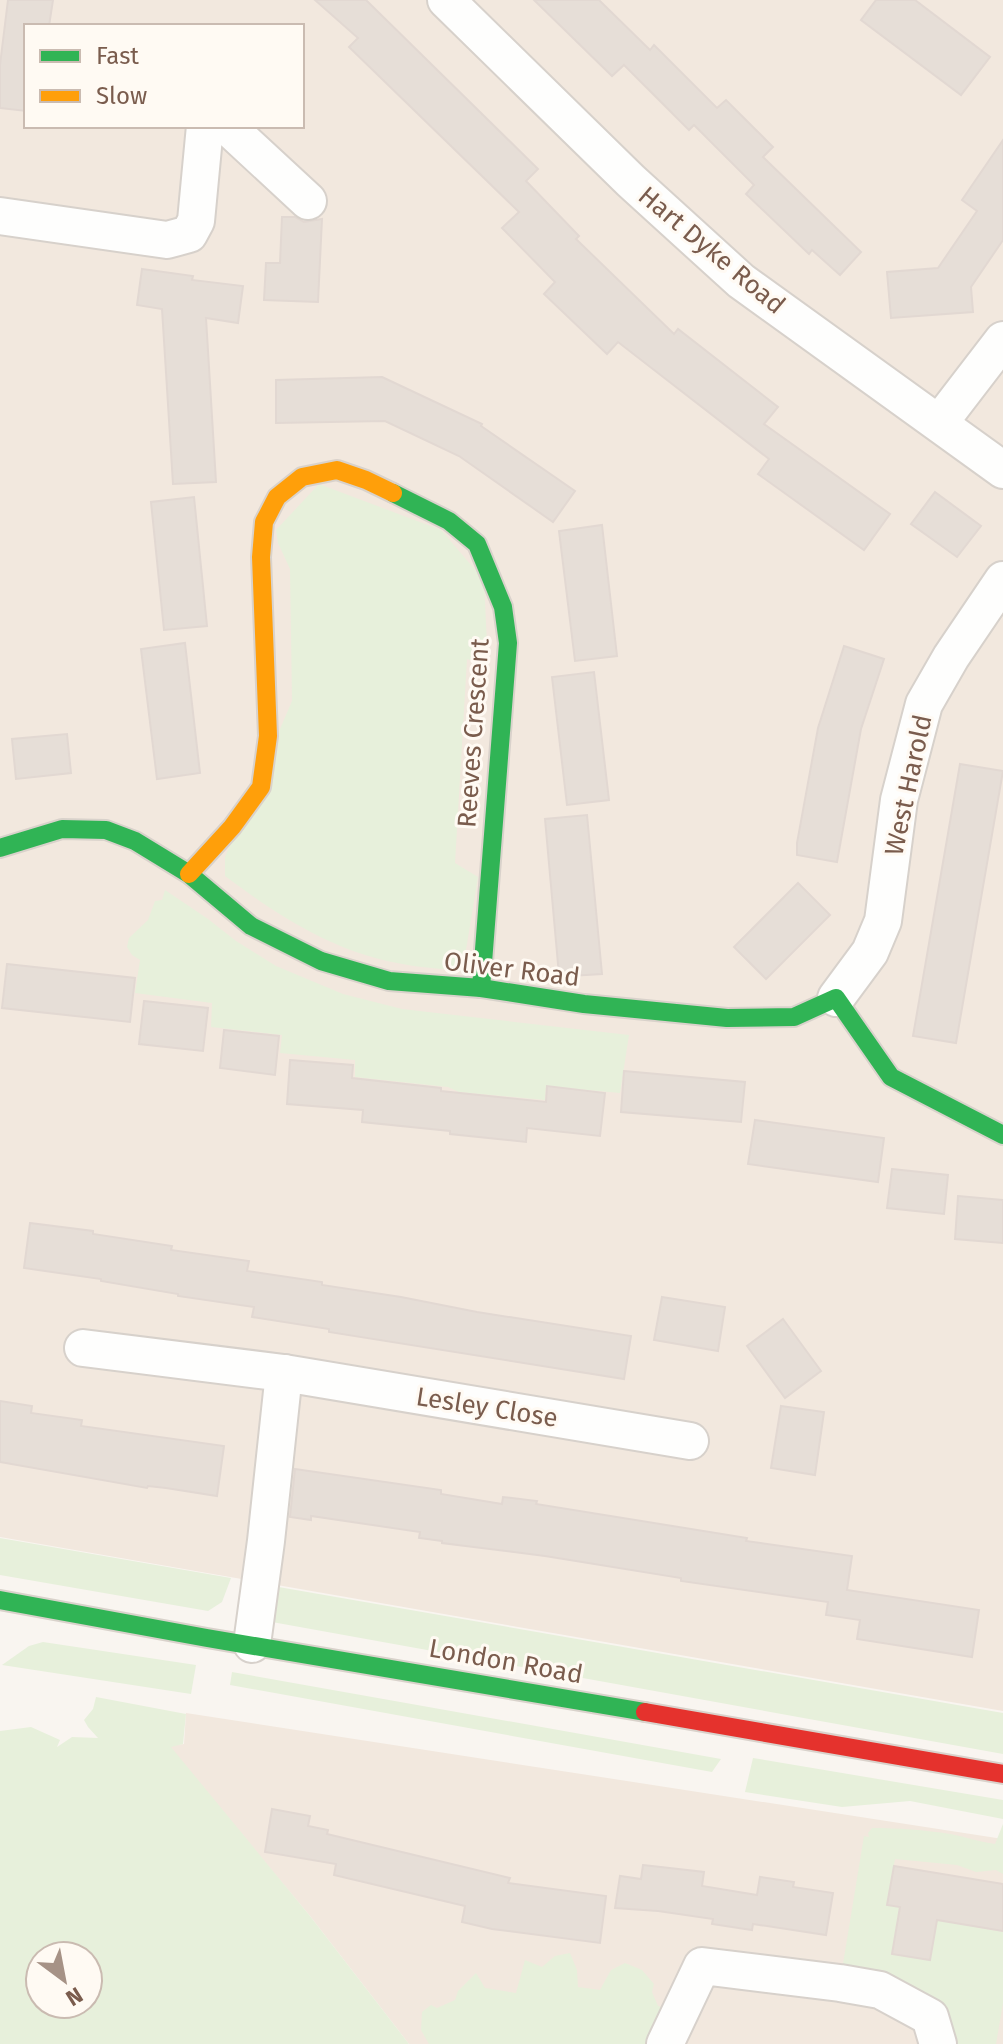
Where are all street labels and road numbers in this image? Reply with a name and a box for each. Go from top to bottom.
street label: Hart Dyke Road [632,180,791,321]
street label: Reeves Crescent [451,637,496,829]
street label: West Harold [878,712,939,858]
street label: Oliver Road [442,946,582,993]
street label: Lesley Close [414,1381,560,1434]
street label: London Road [427,1633,585,1690]

